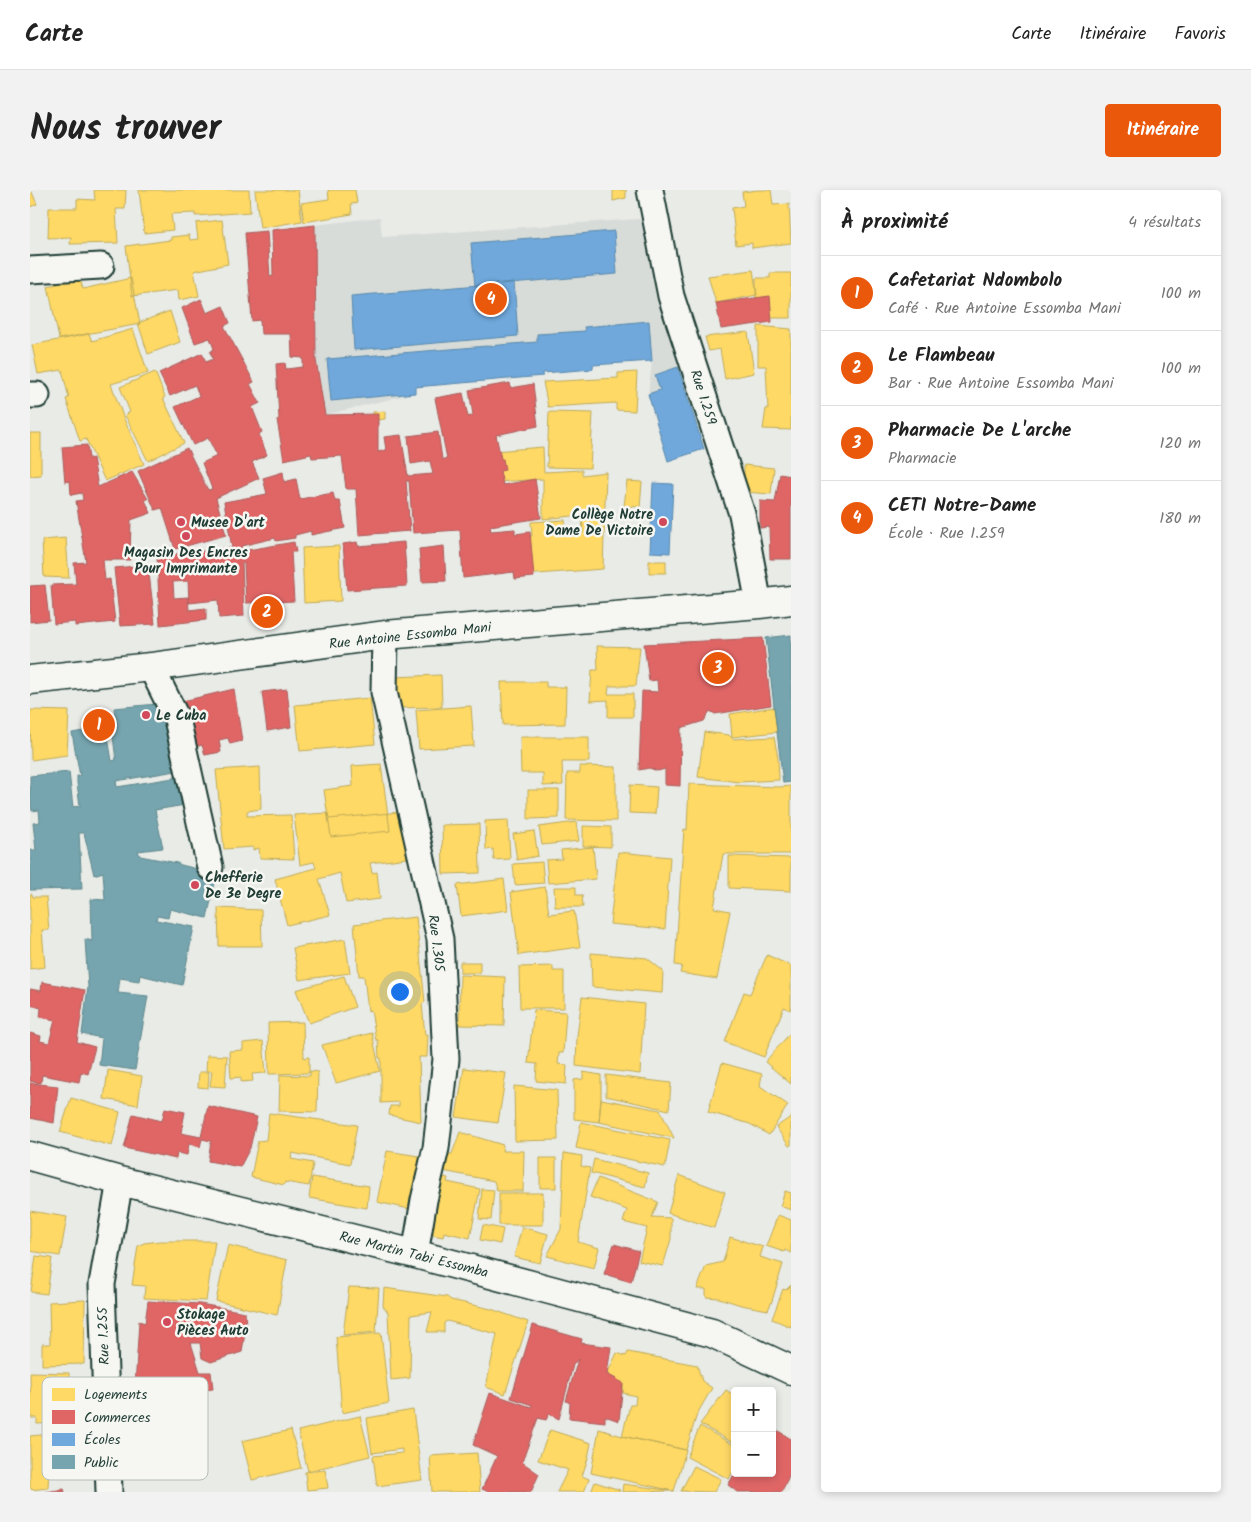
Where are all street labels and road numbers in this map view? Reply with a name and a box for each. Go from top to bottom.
street label: Rue 1.259 [684,367,722,428]
street label: Rue Antoine Essomba Mani [328,616,493,655]
street label: Rue 1.305 [422,913,451,974]
street label: Rue Martin Tabi Essomba [337,1226,491,1284]
street label: Rue 1.255 [92,1305,116,1365]

